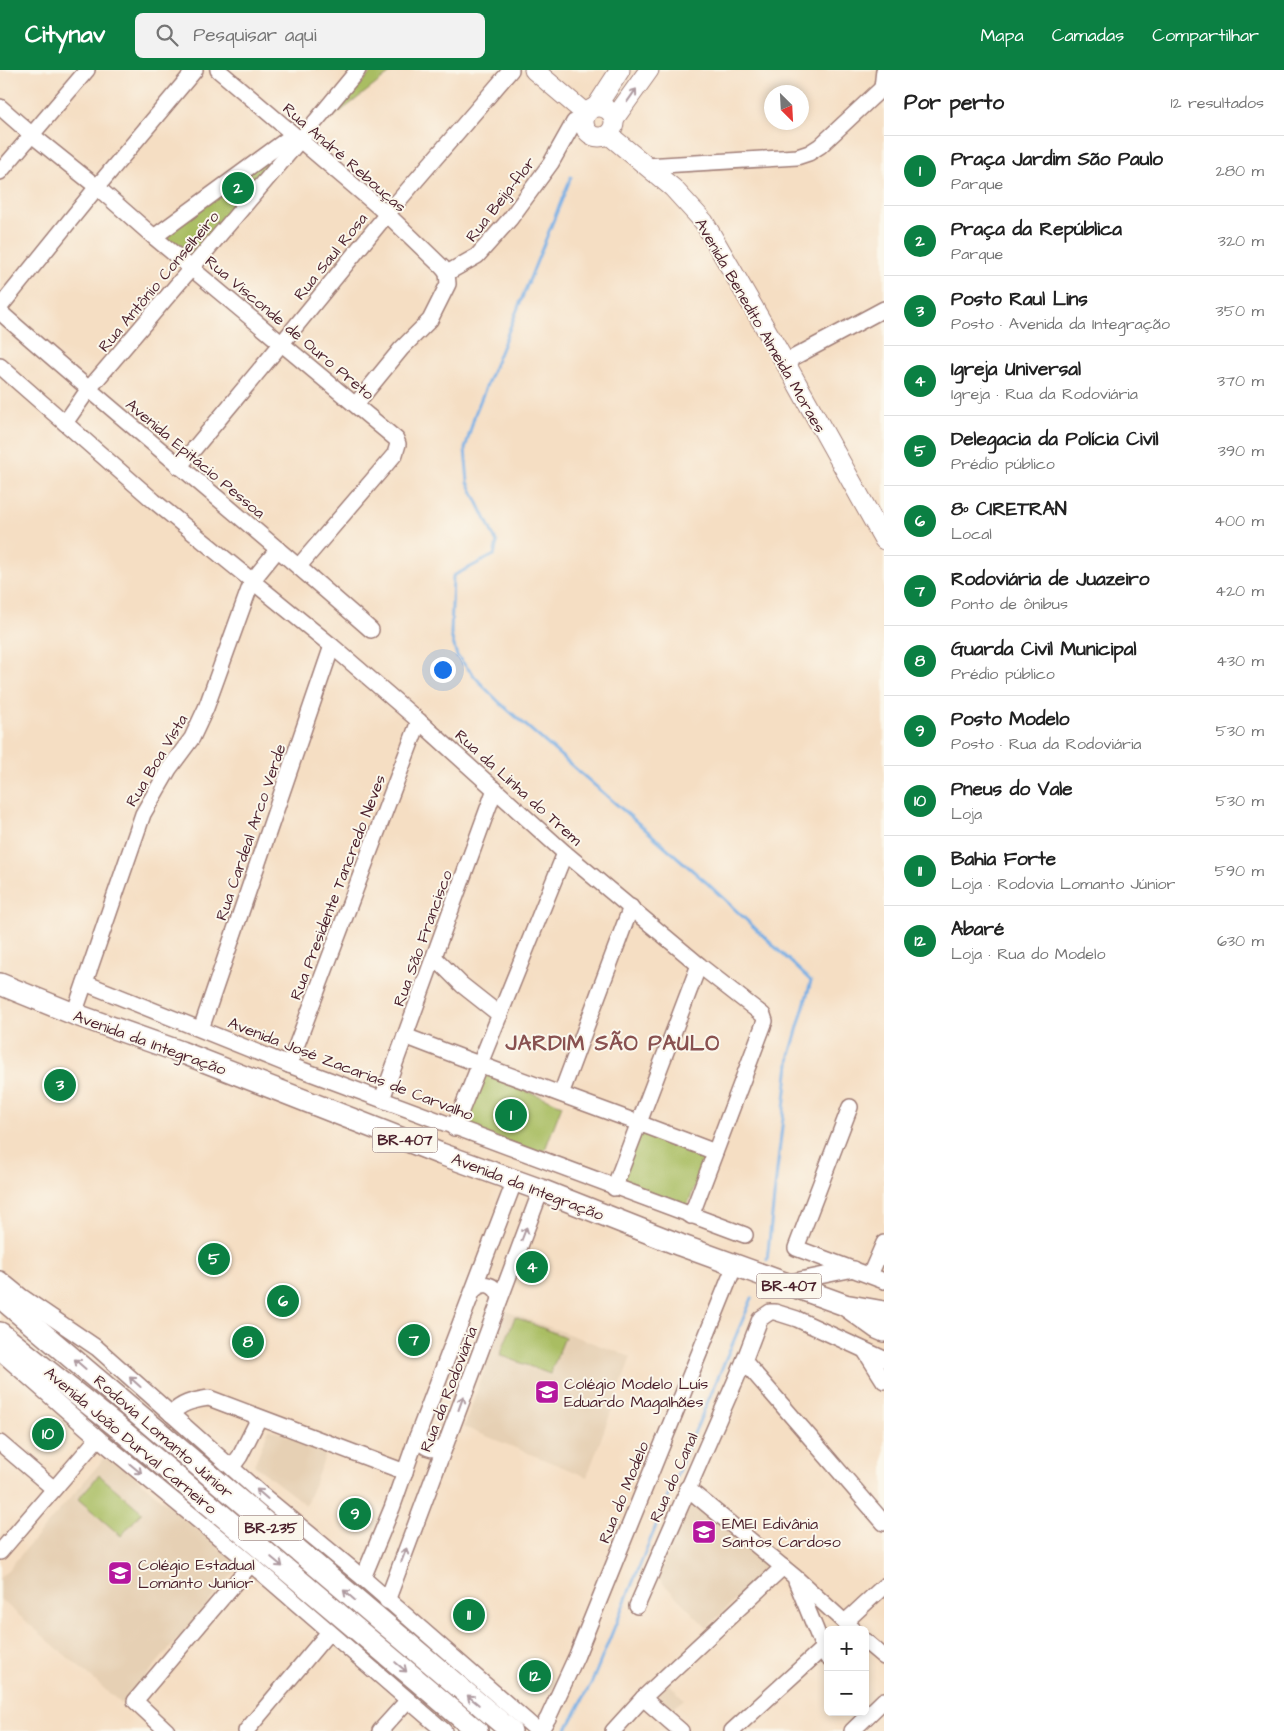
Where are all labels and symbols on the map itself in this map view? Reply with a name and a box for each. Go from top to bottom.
north arrow [764,85,809,130]
one-way arrow [627,88,637,102]
street label: Rua André Rebouças [278,98,411,218]
street label: Rua Beija-flor [461,152,541,247]
pin: 2 [222,169,254,207]
street label: Rua Antônio Conselheiro [93,206,224,357]
street label: Rua Saul Rosa [289,208,373,305]
street label: Avenida Benedito Almeida Moraes [689,214,831,437]
street label: Rua Visconde de Ouro Preto [200,250,379,405]
street label: Avenida Epitácio Pessoa [121,394,270,524]
your location [430,657,456,683]
street label: Rua Boa Vista [121,710,193,811]
street label: Rua da Linha do Trem [450,725,587,851]
street label: Rua Cardeal Arco Verde [210,741,292,924]
street label: Rua Presidente Tancredo Neves [285,772,391,1003]
street label: Rua São Francisco [388,867,458,1010]
street label: Avenida da Integração [70,1005,229,1082]
street label: Avenida José Zacarias de Carvalho [225,1012,476,1126]
district label: JARDIM SÃO PAULO [505,1029,720,1058]
pin: 3 [44,1066,76,1104]
pin: 1 [495,1096,527,1134]
road number: BR-407 [372,1128,438,1152]
street label: Avenida da Integração [448,1148,607,1227]
one-way arrow [520,1227,529,1242]
pin: 5 [198,1240,230,1278]
pin: 4 [516,1248,548,1286]
road number: BR-407 [756,1274,822,1298]
pin: 6 [267,1282,299,1320]
pin: 7 [398,1321,430,1359]
pin: 8 [232,1323,264,1361]
street label: Rua da Rodoviária [415,1323,483,1455]
one-way arrow [74,1358,87,1369]
street label: Avenida João Durval Carneiro [39,1362,221,1520]
street label: Rodovia Lomanto Júnior [89,1370,238,1504]
place label: Colégio Modelo Luís Eduardo Magalhães [564,1373,708,1414]
one-way arrow [128,1376,141,1388]
school or university icon: Colégio Modelo Luís Eduardo Magalhães [534,1379,560,1405]
one-way arrow [457,1396,467,1411]
pin: 10 [32,1415,64,1453]
street label: Rua do Canal [644,1429,703,1526]
street label: Rua do Modelo [593,1438,654,1547]
one-way arrow [129,1463,142,1474]
one-way arrow [255,1488,268,1500]
pin: 9 [339,1495,371,1533]
place label: EMEI Edivânia Santos Cardoso [722,1513,841,1553]
road number: BR-235 [238,1516,304,1540]
school or university icon: EMEI Edivânia Santos Cardoso [691,1519,717,1545]
one-way arrow [400,1548,409,1563]
place label: Colégio Estadual Lomanto Junior [138,1554,255,1594]
one-way arrow [270,1556,283,1567]
school or university icon: Colégio Estadual Lomanto Junior [107,1560,133,1586]
one-way arrow [343,1589,356,1600]
pin: 11 [453,1596,485,1634]
pin: 12 [519,1657,551,1695]
one-way arrow [394,1661,407,1672]
one-way arrow [467,1694,480,1705]

